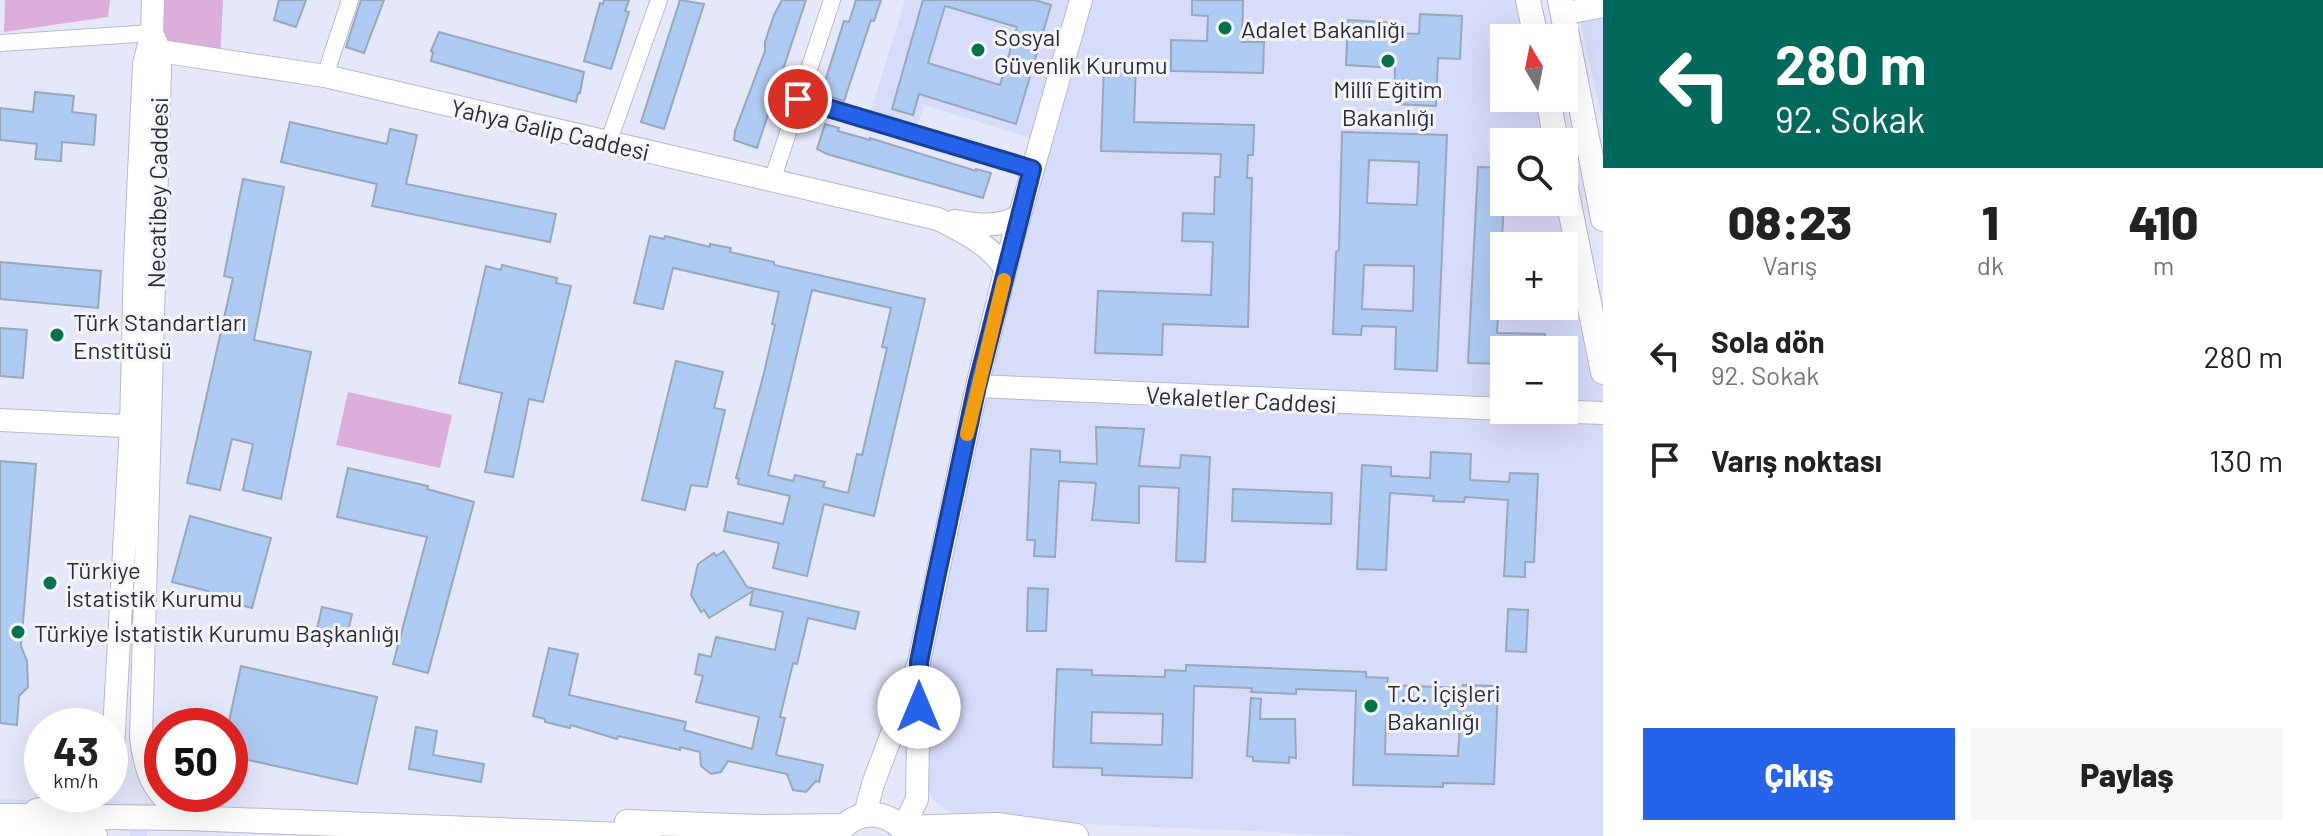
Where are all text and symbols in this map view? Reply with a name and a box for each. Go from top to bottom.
place label: Adalet Bakanlığı [1241,14,1405,43]
marker: Adalet Bakanlığı [1216,19,1234,37]
place label: Sosyal Güvenlik Kurumu [994,22,1168,79]
north arrow [1490,24,1578,112]
map controls [1490,24,1578,424]
text: 280 m [1775,29,1927,96]
icon: left [1643,32,1747,136]
marker: Sosyal Güvenlik Kurumu [969,41,987,59]
marker: Millî Eğitim Bakanlığı [1379,52,1397,70]
pin [764,65,832,133]
place label: Millî Eğitim Bakanlığı [1333,74,1443,131]
icon: arrive [776,77,820,121]
street label: Yahya Galip Caddesi [448,92,652,166]
street label: Necatibey Caddesi [141,97,173,289]
text: 92. Sokak [1775,97,1925,140]
button: search [1490,128,1578,216]
text: 08:23 [1728,192,1852,250]
text: 1 [1982,192,1999,250]
text: 410 [2129,192,2198,250]
button: + [1490,232,1578,320]
text: Varış [1762,249,1817,280]
text: dk [1977,249,2004,280]
text: m [2153,249,2174,280]
place label: Türk Standartları Enstitüsü [73,307,247,364]
text: Sola dön [1711,323,1825,359]
marker: Türk Standartları Enstitüsü [48,326,66,344]
icon: left [1643,334,1687,378]
button: − [1490,336,1578,424]
text: 280 m [2204,338,2283,374]
text: 92. Sokak [1711,359,1819,390]
street label: Vekaletler Caddesi [1145,380,1337,418]
icon: arrive [1643,438,1687,482]
text: Varış noktası [1711,442,1882,478]
text: 130 m [2209,442,2283,478]
place label: Türkiye İstatistik Kurumu [66,555,242,612]
marker: Türkiye İstatistik Kurumu [41,574,59,592]
place label: Türkiye İstatistik Kurumu Başkanlığı [34,618,399,647]
marker: Türkiye İstatistik Kurumu Başkanlığı [9,623,27,641]
position arrow [877,665,961,749]
place label: T.C. İçişleri Bakanlığı [1387,678,1500,735]
marker: T.C. İçişleri Bakanlığı [1362,697,1380,715]
speed limit sign: 50 [144,708,248,812]
text: 43 [53,726,99,774]
button: Çıkış [1643,728,1955,820]
button: Paylaş [1971,728,2283,820]
text: km/h [53,768,99,792]

